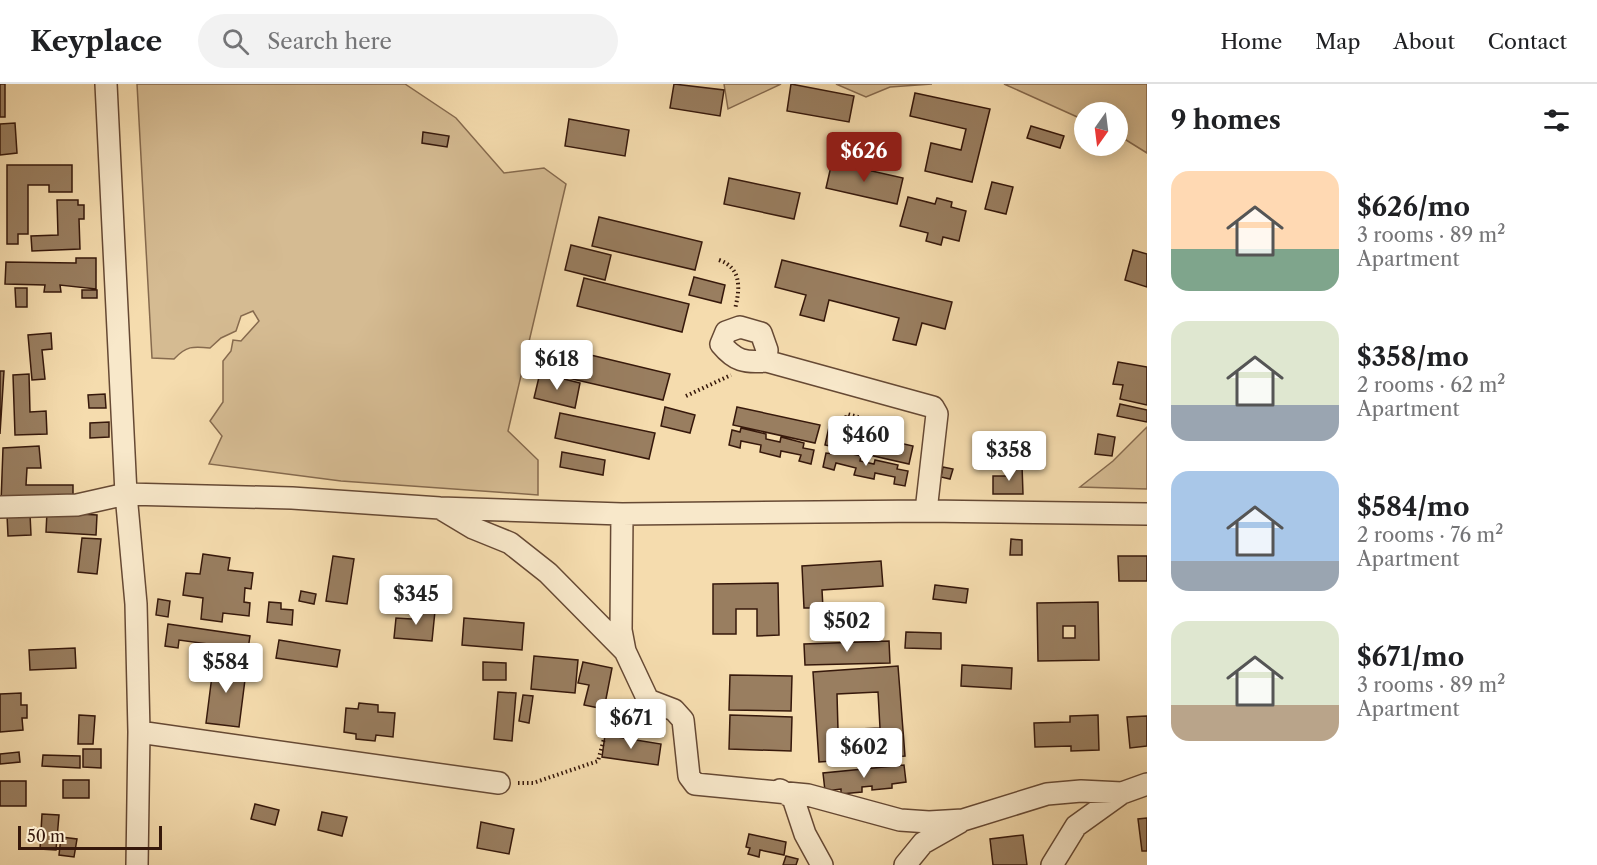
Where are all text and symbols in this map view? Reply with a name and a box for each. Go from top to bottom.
search box [198,14,618,68]
text: Keyplace [30,24,162,58]
icon: search [219,25,252,58]
text: Search here [267,28,392,55]
text: Home [1221,29,1282,54]
text: Map [1315,29,1360,54]
text: About [1393,29,1455,54]
text: Contact [1488,29,1567,54]
north arrow [1074,102,1128,156]
map controls [1074,102,1128,156]
text: 9 homes [1171,104,1281,136]
icon: filters [1540,104,1573,137]
pin: $626 [828,132,900,183]
text: $626 [841,139,887,163]
text: $626/mo [1357,191,1470,223]
icon: home [1219,195,1291,267]
text: 3 rooms · 89 m² [1357,223,1505,247]
text: Apartment [1357,247,1460,271]
pin: $618 [521,340,593,391]
text: $358/mo [1357,341,1469,373]
icon: home [1219,345,1291,417]
text: $618 [535,347,579,371]
text: 2 rooms · 62 m² [1357,373,1505,397]
text: Apartment [1357,397,1460,421]
pin: $460 [830,416,902,467]
text: $460 [842,423,890,447]
pin: $358 [973,431,1045,482]
text: $358 [986,438,1032,462]
text: $584/mo [1357,491,1469,523]
icon: home [1219,495,1291,567]
text: 2 rooms · 76 m² [1357,523,1503,547]
text: Apartment [1357,547,1460,571]
pin: $345 [380,575,452,626]
text: $345 [393,582,439,606]
pin: $502 [811,602,883,653]
text: $502 [824,609,870,633]
text: $671/mo [1357,641,1464,673]
pin: $584 [190,643,262,694]
icon: home [1219,645,1291,717]
text: $584 [203,650,249,674]
text: 3 rooms · 89 m² [1357,673,1505,697]
text: Apartment [1357,697,1460,721]
pin: $671 [595,699,667,750]
text: $671 [610,706,652,730]
pin: $602 [828,728,900,779]
text: $602 [840,735,888,759]
scale bar [18,823,162,850]
text: 50 m [27,826,65,846]

